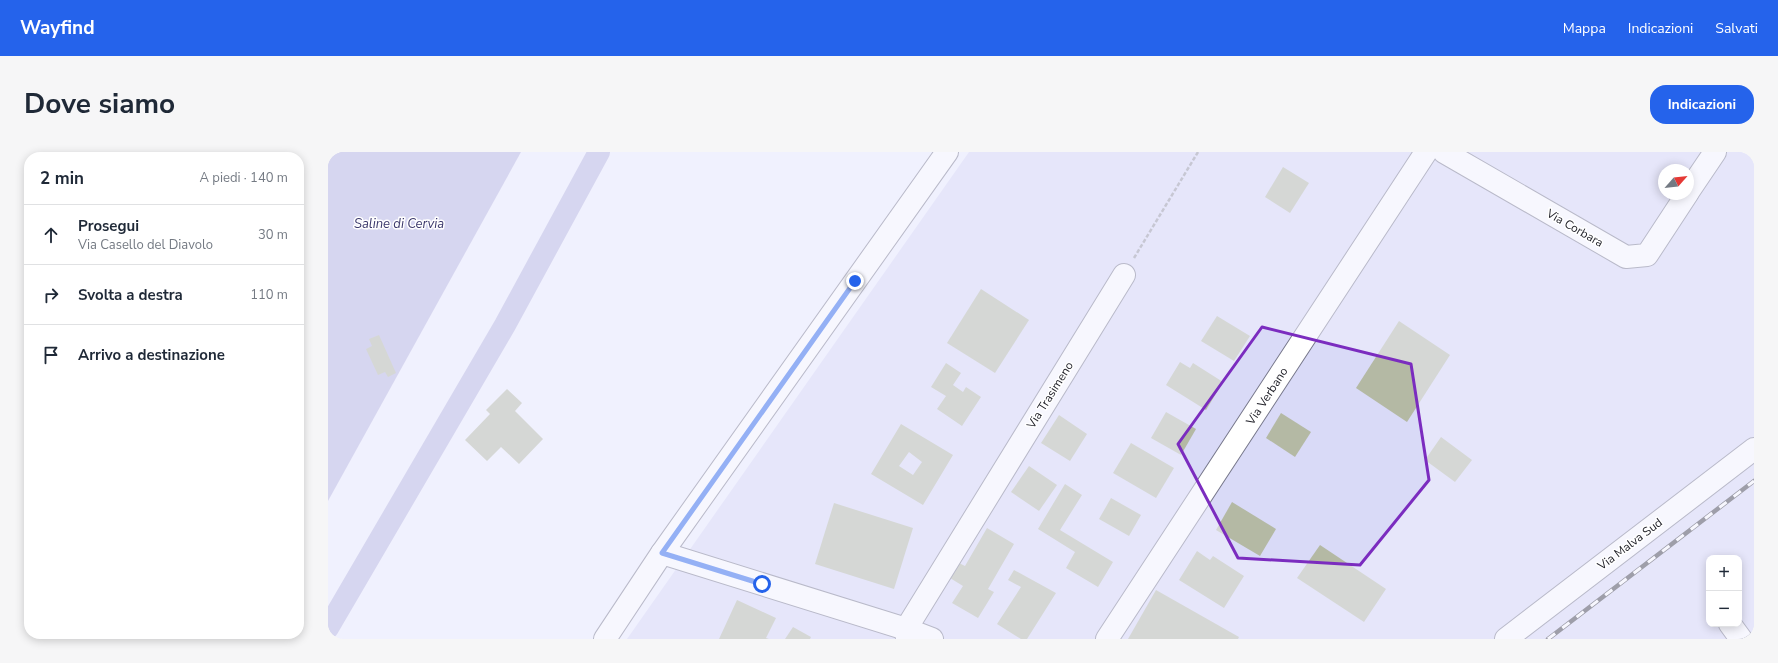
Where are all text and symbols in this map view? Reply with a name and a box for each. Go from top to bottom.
text: Wayfind [20,15,95,41]
text: Mappa [1563,19,1606,38]
text: Indicazioni [1628,19,1693,38]
text: Salvati [1715,19,1758,38]
text: Dove siamo [24,85,175,123]
button: Indicazioni [1650,85,1754,124]
north arrow [1658,164,1694,200]
text: 2 min [40,167,84,190]
text: A piedi · 140 m [200,169,288,187]
street label: Via Corbara [1543,205,1606,251]
water label: Saline di Cervia [354,215,444,233]
text: Prosegui [78,216,139,236]
icon: ahead [40,224,62,246]
text: 30 m [258,226,288,244]
text: Via Casello del Diavolo [78,236,213,254]
route end [846,272,864,290]
icon: right [40,284,62,306]
text: Svolta a destra [78,285,183,305]
text: 110 m [250,286,288,304]
icon: arrive [40,344,62,366]
text: Arrivo a destinazione [78,345,225,365]
street label: Via Trasimeno [1023,358,1077,432]
street label: Via Verbano [1242,364,1292,429]
street label: Via Malva Sud [1594,514,1666,574]
map controls [1706,555,1742,627]
button: + [1706,555,1742,591]
route start [753,575,771,593]
button: − [1706,591,1742,627]

